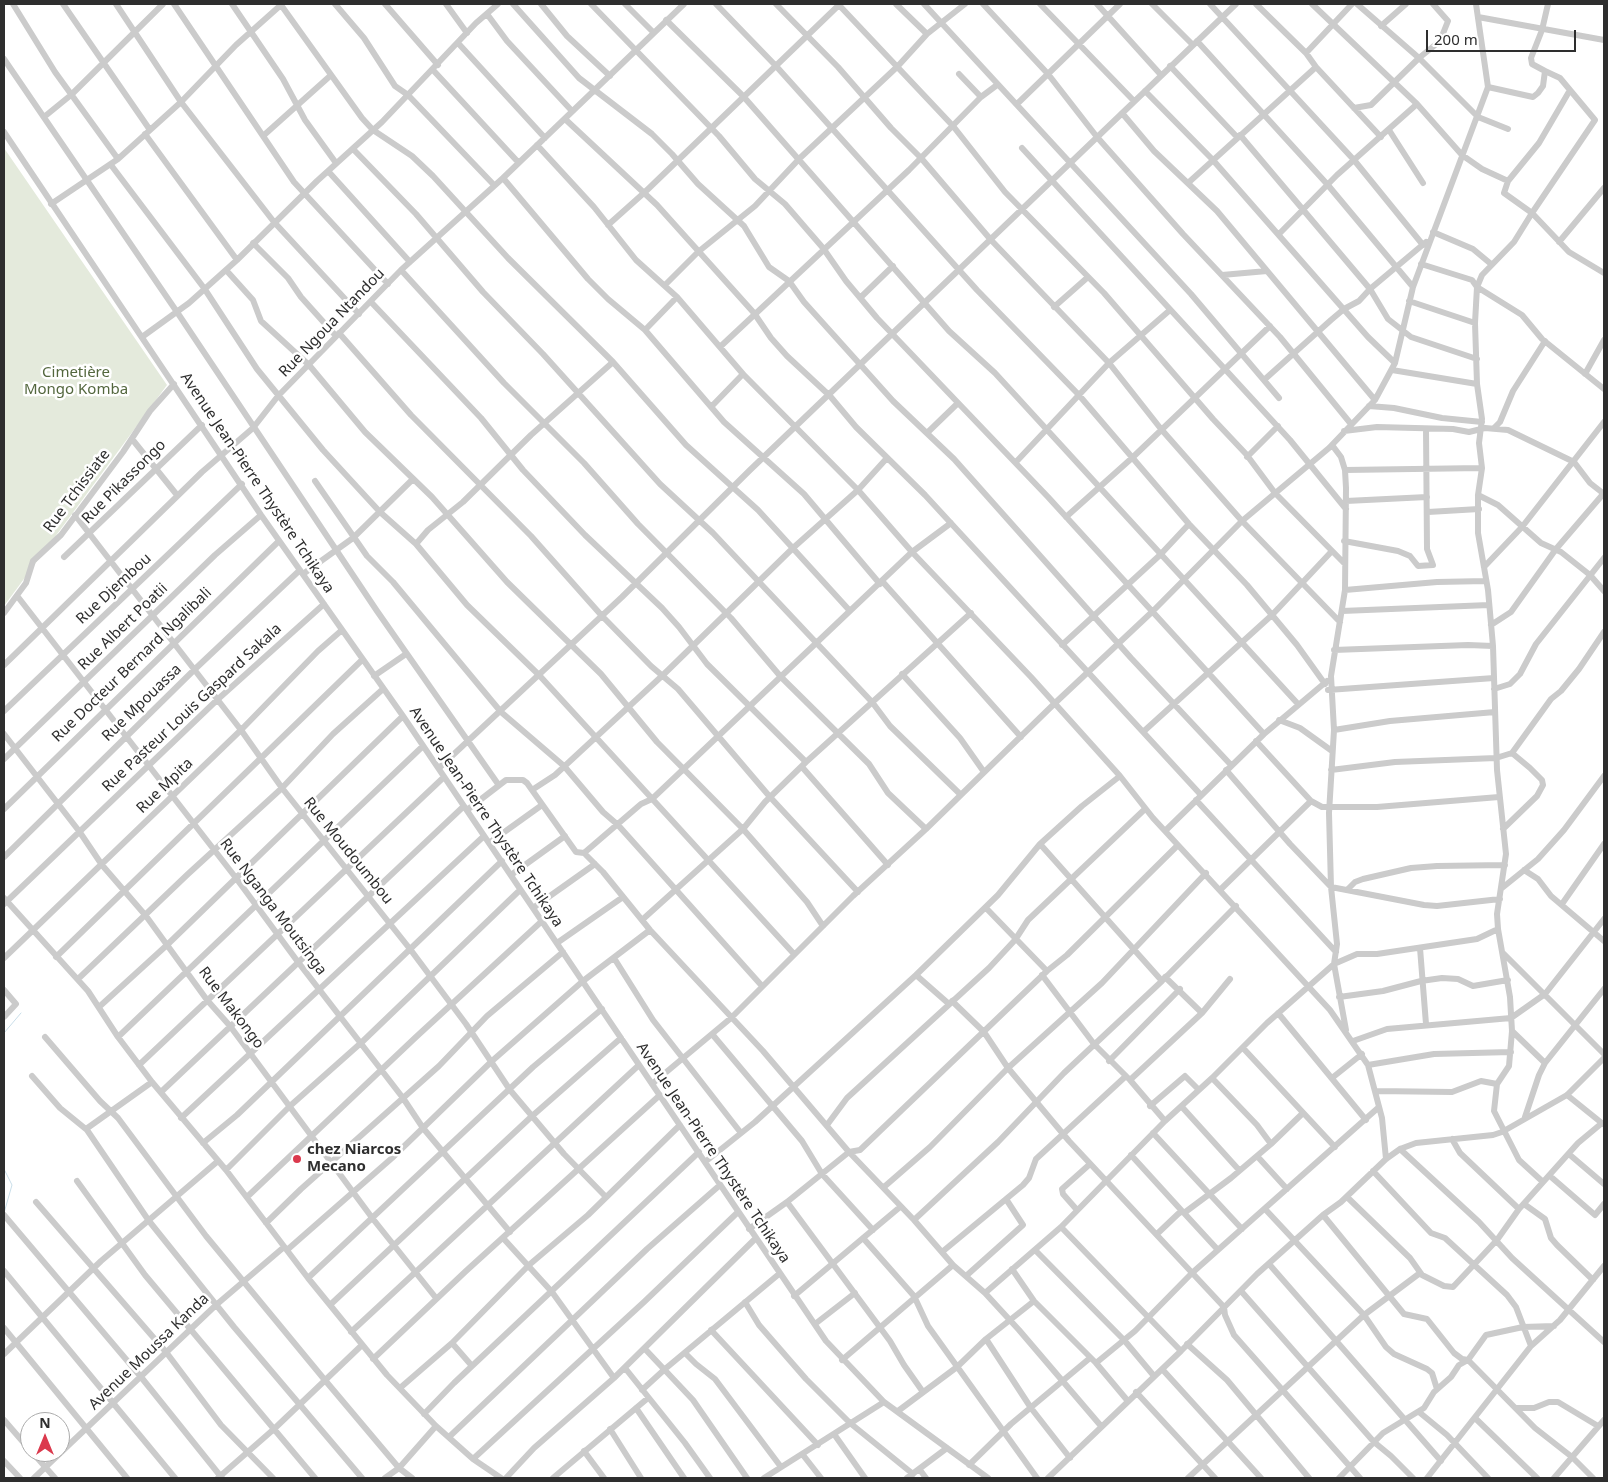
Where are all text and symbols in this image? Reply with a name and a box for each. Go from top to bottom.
scale bar [1428,20,1578,52]
text: 200 m [1434,29,1478,49]
street label: Rue Ngoua Ntandou [275,265,389,381]
park label: Cimetière Mongo Komba [24,364,128,399]
street label: Avenue Jean-Pierre Thystère Tchikaya [176,369,338,597]
street label: Rue Pikassongo [78,436,170,528]
street label: Rue Tchissiate [40,446,114,536]
street label: Rue Djembou [73,550,155,628]
street label: Rue Albert Poatii [75,580,171,674]
street label: Rue Docteur Bernard Ngalibali [49,584,215,746]
street label: Rue Pasteur Louis Gaspard Sakala [99,620,285,796]
street label: Rue Mpouassa [99,661,185,745]
street label: Avenue Jean-Pierre Thystère Tchikaya [405,703,567,931]
street label: Rue Mpita [133,755,197,817]
street label: Rue Moudoumbou [299,794,397,908]
street label: Rue Nganga Moutsinga [216,835,330,979]
street label: Rue Makongo [194,964,268,1052]
street label: Avenue Jean-Pierre Thystère Tchikaya [632,1039,794,1267]
place label: chez Niarcos Mecano [307,1141,401,1176]
marker: chez Niarcos Mecano [291,1153,303,1165]
street label: Avenue Moussa Kanda [85,1290,213,1414]
north arrow [20,1412,70,1462]
text: N [39,1413,51,1432]

